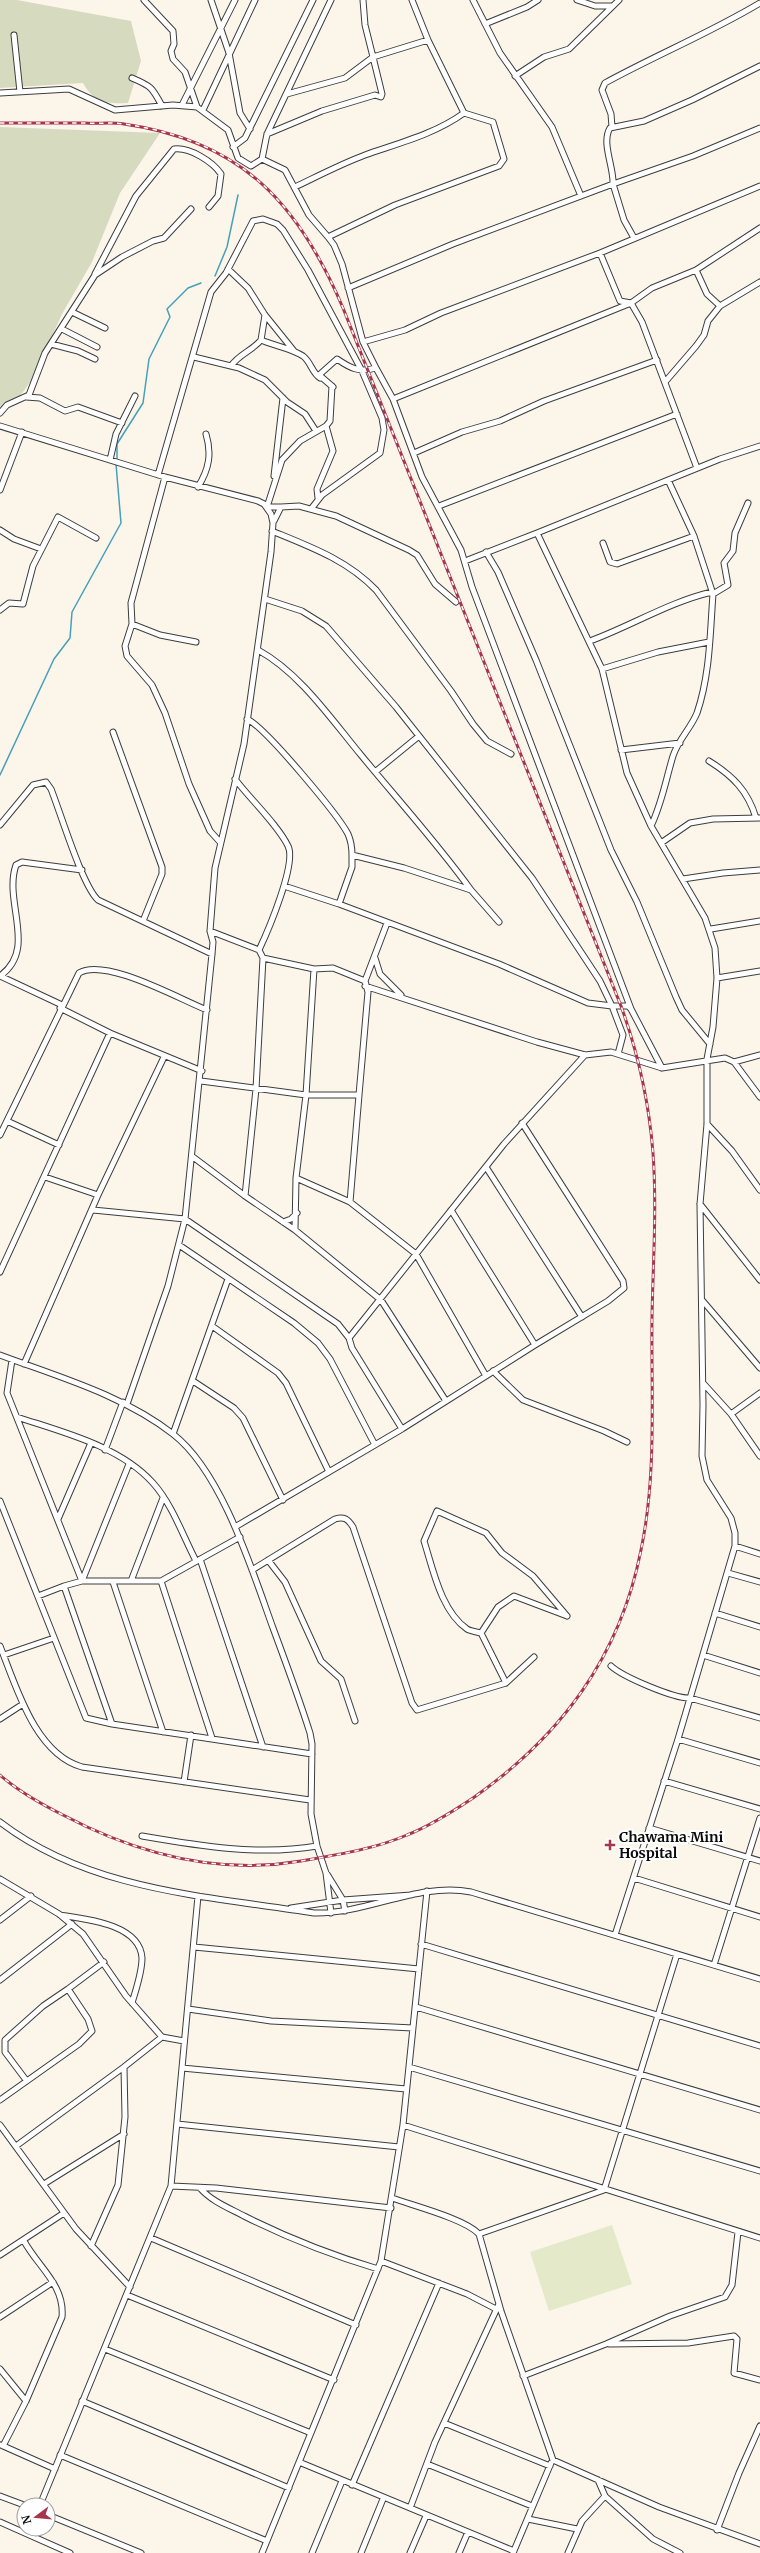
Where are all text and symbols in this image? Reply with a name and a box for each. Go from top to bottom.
place label: Chawama Mini Hospital [619,1828,724,1862]
marker: Chawama Mini Hospital [604,1839,616,1851]
north arrow [16,2497,56,2537]
text: N [18,2513,34,2526]

